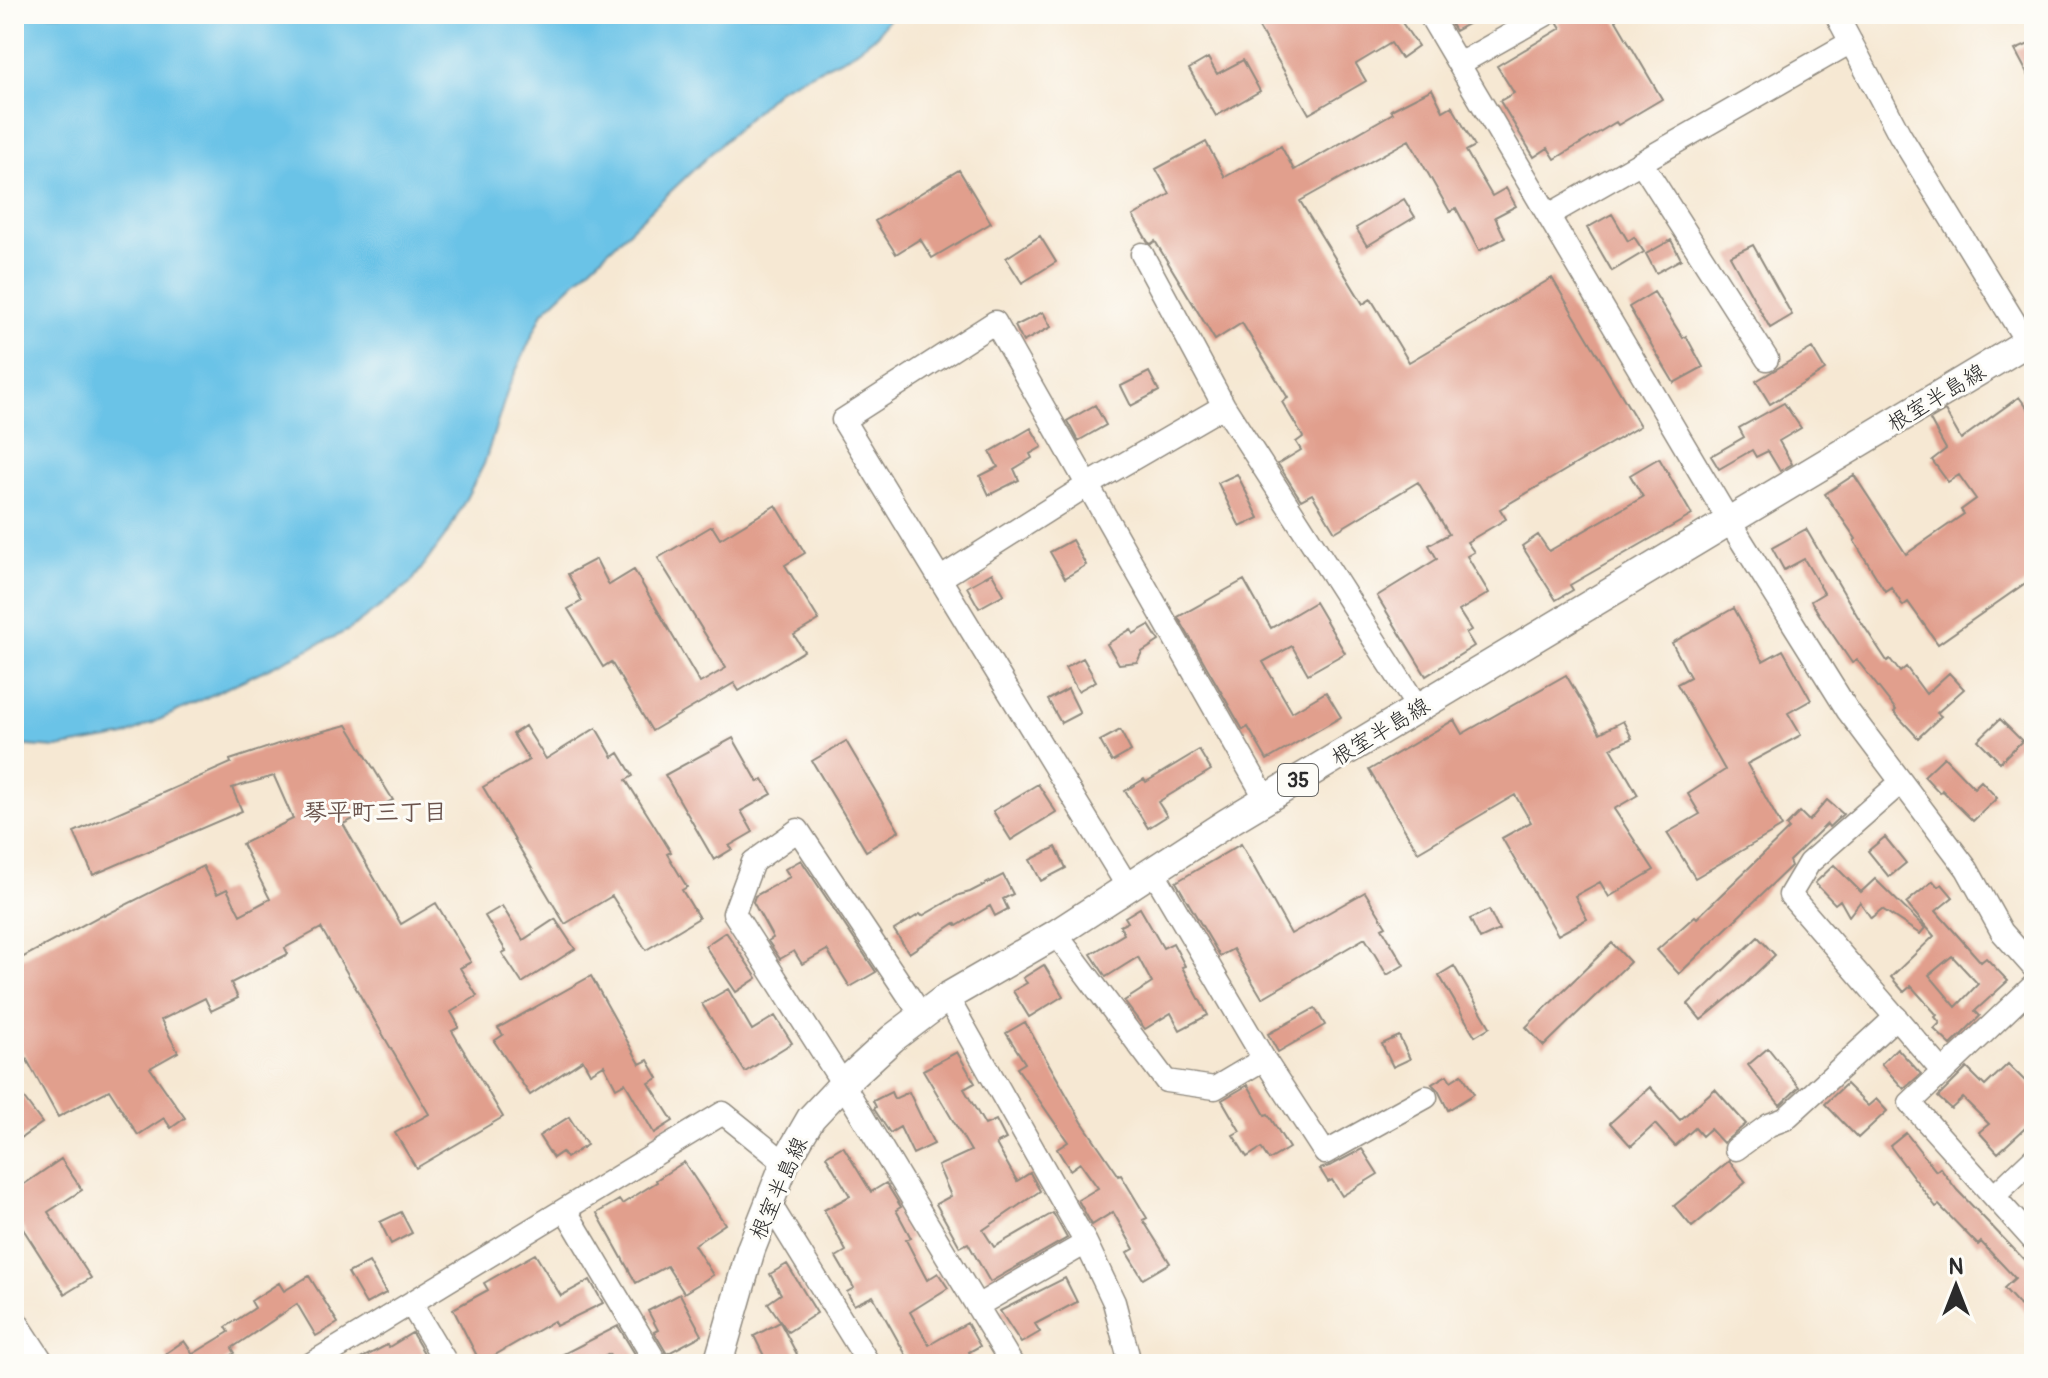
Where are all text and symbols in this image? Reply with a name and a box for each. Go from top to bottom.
street label: 根室半島線 [1882,358,1991,438]
street label: 根室半島線 [1326,692,1435,772]
road number: 35 [1278,764,1318,796]
district label: 琴平町三丁目 [303,798,447,827]
street label: 根室半島線 [744,1132,814,1244]
north arrow [1916,1246,1996,1326]
text: N [1949,1253,1964,1281]

